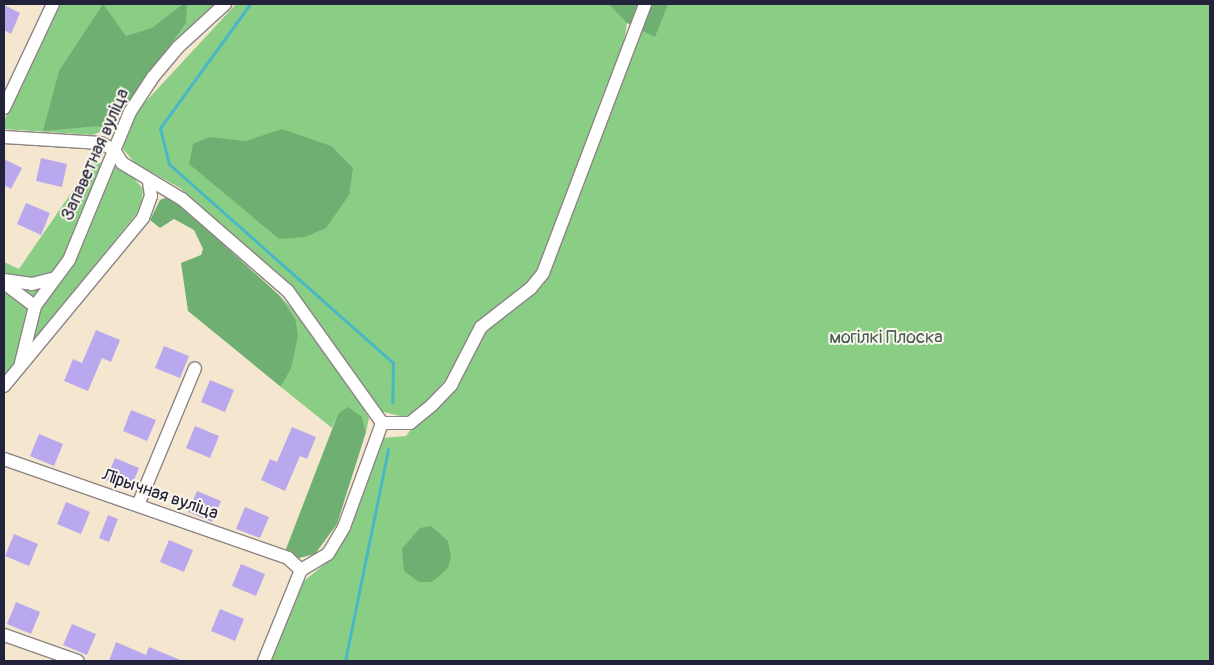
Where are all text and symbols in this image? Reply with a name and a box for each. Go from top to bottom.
street label: Запаветная вуліца [57,86,135,224]
park label: могілкі Плоска [829,327,943,349]
street label: Лірычная вуліца [99,465,221,525]

